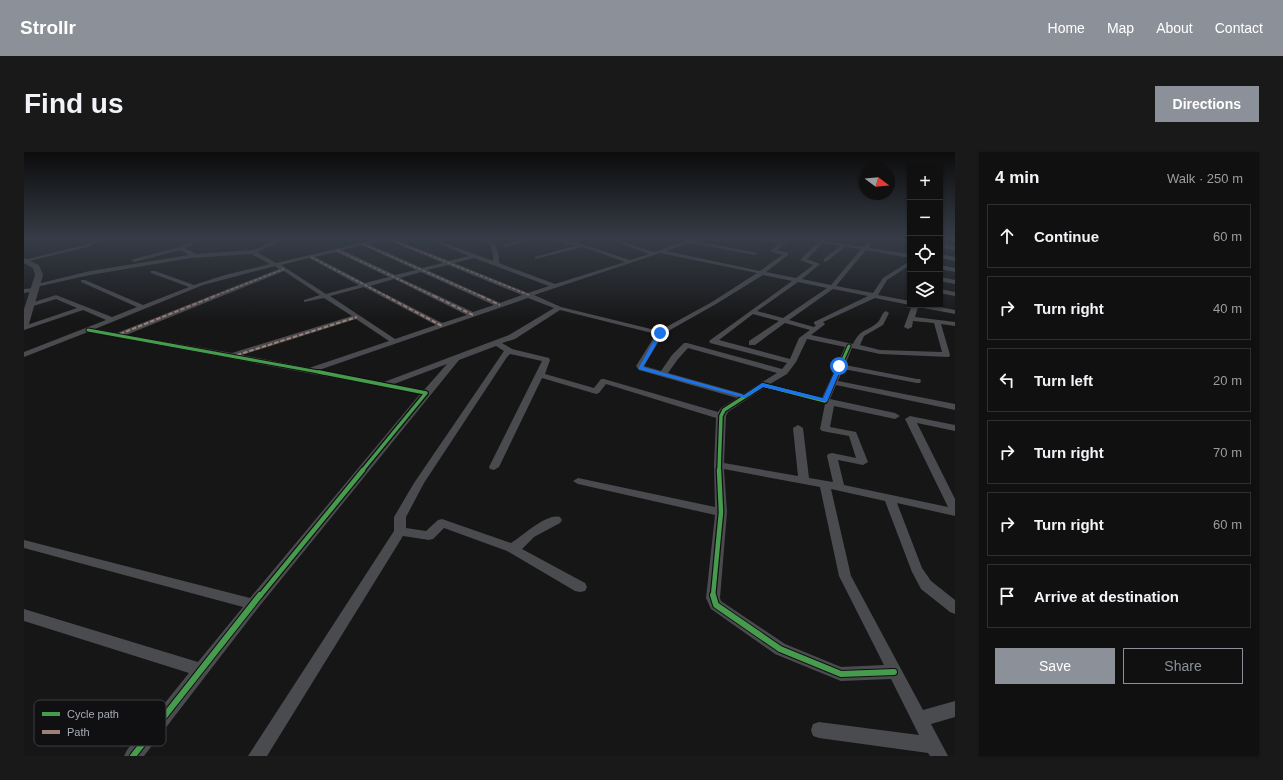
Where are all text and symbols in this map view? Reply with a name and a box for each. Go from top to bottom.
text: Strollr [20,17,76,38]
text: Home [1048,20,1085,36]
text: Map [1107,20,1134,36]
text: About [1156,20,1193,36]
text: Contact [1215,20,1263,36]
button: Directions [1155,86,1259,122]
text: Find us [24,88,124,119]
north arrow [859,164,895,200]
map controls [907,164,943,308]
button: + [907,164,943,200]
text: 4 min [995,168,1039,187]
text: Walk · 250 m [1167,171,1243,186]
button: − [907,200,943,236]
icon: ahead [996,225,1018,247]
text: Continue [1034,228,1099,245]
text: 60 m [1213,229,1242,244]
button: locate [907,236,943,272]
button: layers [907,272,943,308]
icon: right [996,297,1018,319]
text: Turn right [1034,300,1104,317]
text: 40 m [1213,301,1242,316]
route end [651,324,669,342]
route start [830,357,848,375]
icon: left [996,369,1018,391]
text: Turn left [1034,372,1093,389]
text: 20 m [1213,373,1242,388]
icon: right [996,441,1018,463]
text: Turn right [1034,444,1104,461]
text: 70 m [1213,445,1242,460]
icon: right [996,513,1018,535]
text: Turn right [1034,516,1104,533]
text: 60 m [1213,517,1242,532]
icon: arrive [996,585,1018,607]
text: Arrive at destination [1034,588,1179,605]
button: Save [995,648,1115,684]
button: Share [1123,648,1243,684]
legend [34,700,166,746]
text: Cycle path [67,708,119,720]
text: Path [67,726,90,738]

